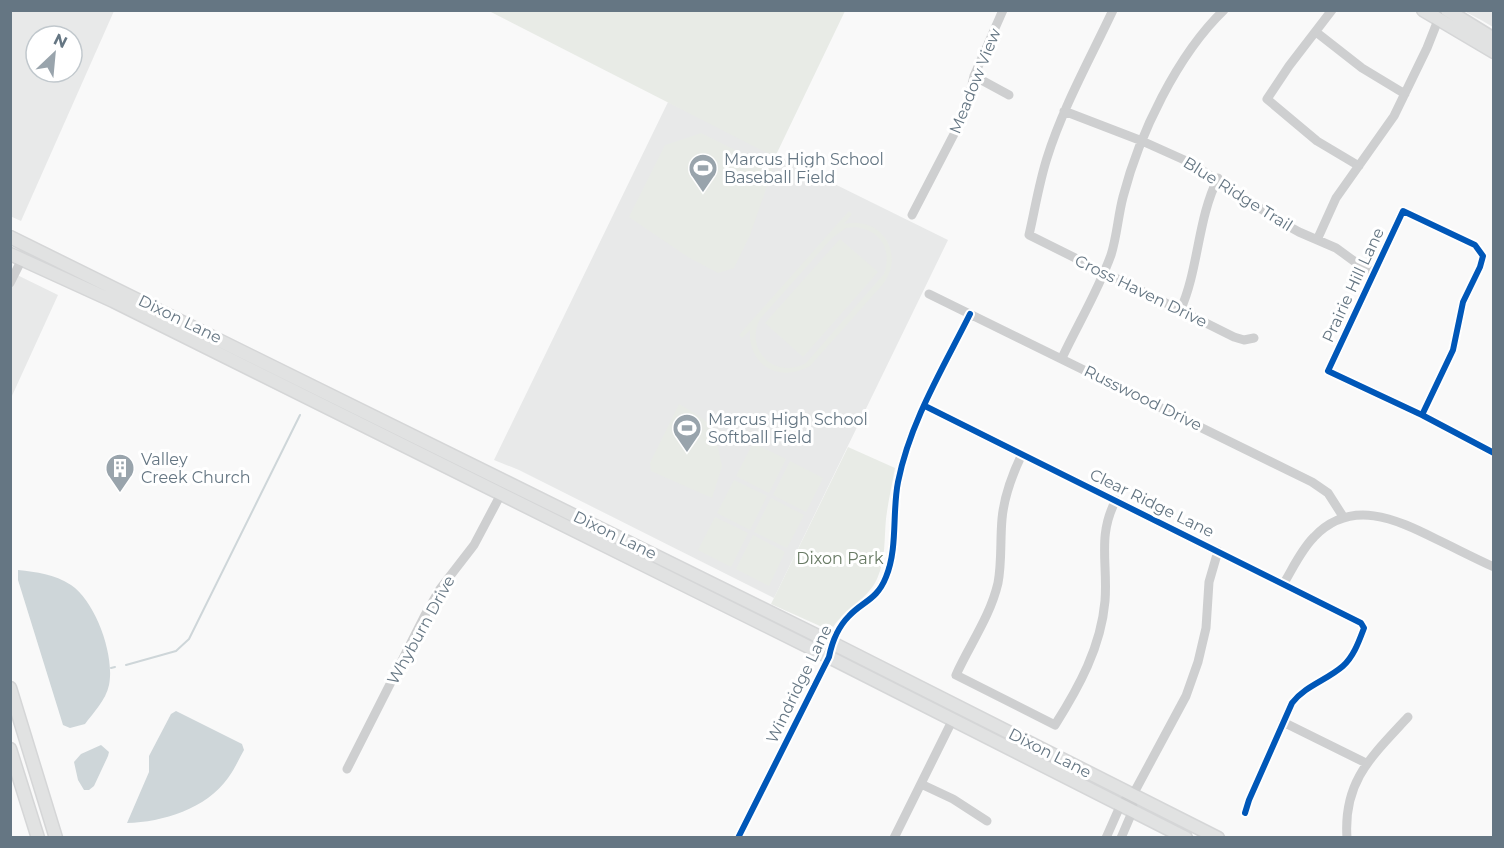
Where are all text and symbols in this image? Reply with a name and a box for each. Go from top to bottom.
north arrow [24,24,84,84]
street label: Meadow View [945,26,1005,136]
text: N [50,30,70,52]
place label: Marcus High School Baseball Field [724,150,884,187]
sports icon: Marcus High School Baseball Field [687,152,719,194]
street label: Blue Ridge Trail [1180,153,1296,235]
street label: Prairie Hill Lane [1318,225,1388,345]
street label: Cross Haven Drive [1072,251,1210,331]
street label: Dixon Lane [135,291,225,347]
street label: Russwood Drive [1081,361,1205,435]
place label: Marcus High School Softball Field [708,410,868,447]
sports icon: Marcus High School Softball Field [671,412,703,454]
place label: Valley Creek Church [141,450,250,487]
building icon: Valley Creek Church [104,452,136,494]
street label: Clear Ridge Lane [1087,465,1217,541]
street label: Dixon Lane [570,507,660,563]
park label: Dixon Park [796,549,884,568]
street label: Whyburn Drive [383,572,459,688]
street label: Windridge Lane [762,622,836,746]
street label: Dixon Lane [1006,724,1094,782]

